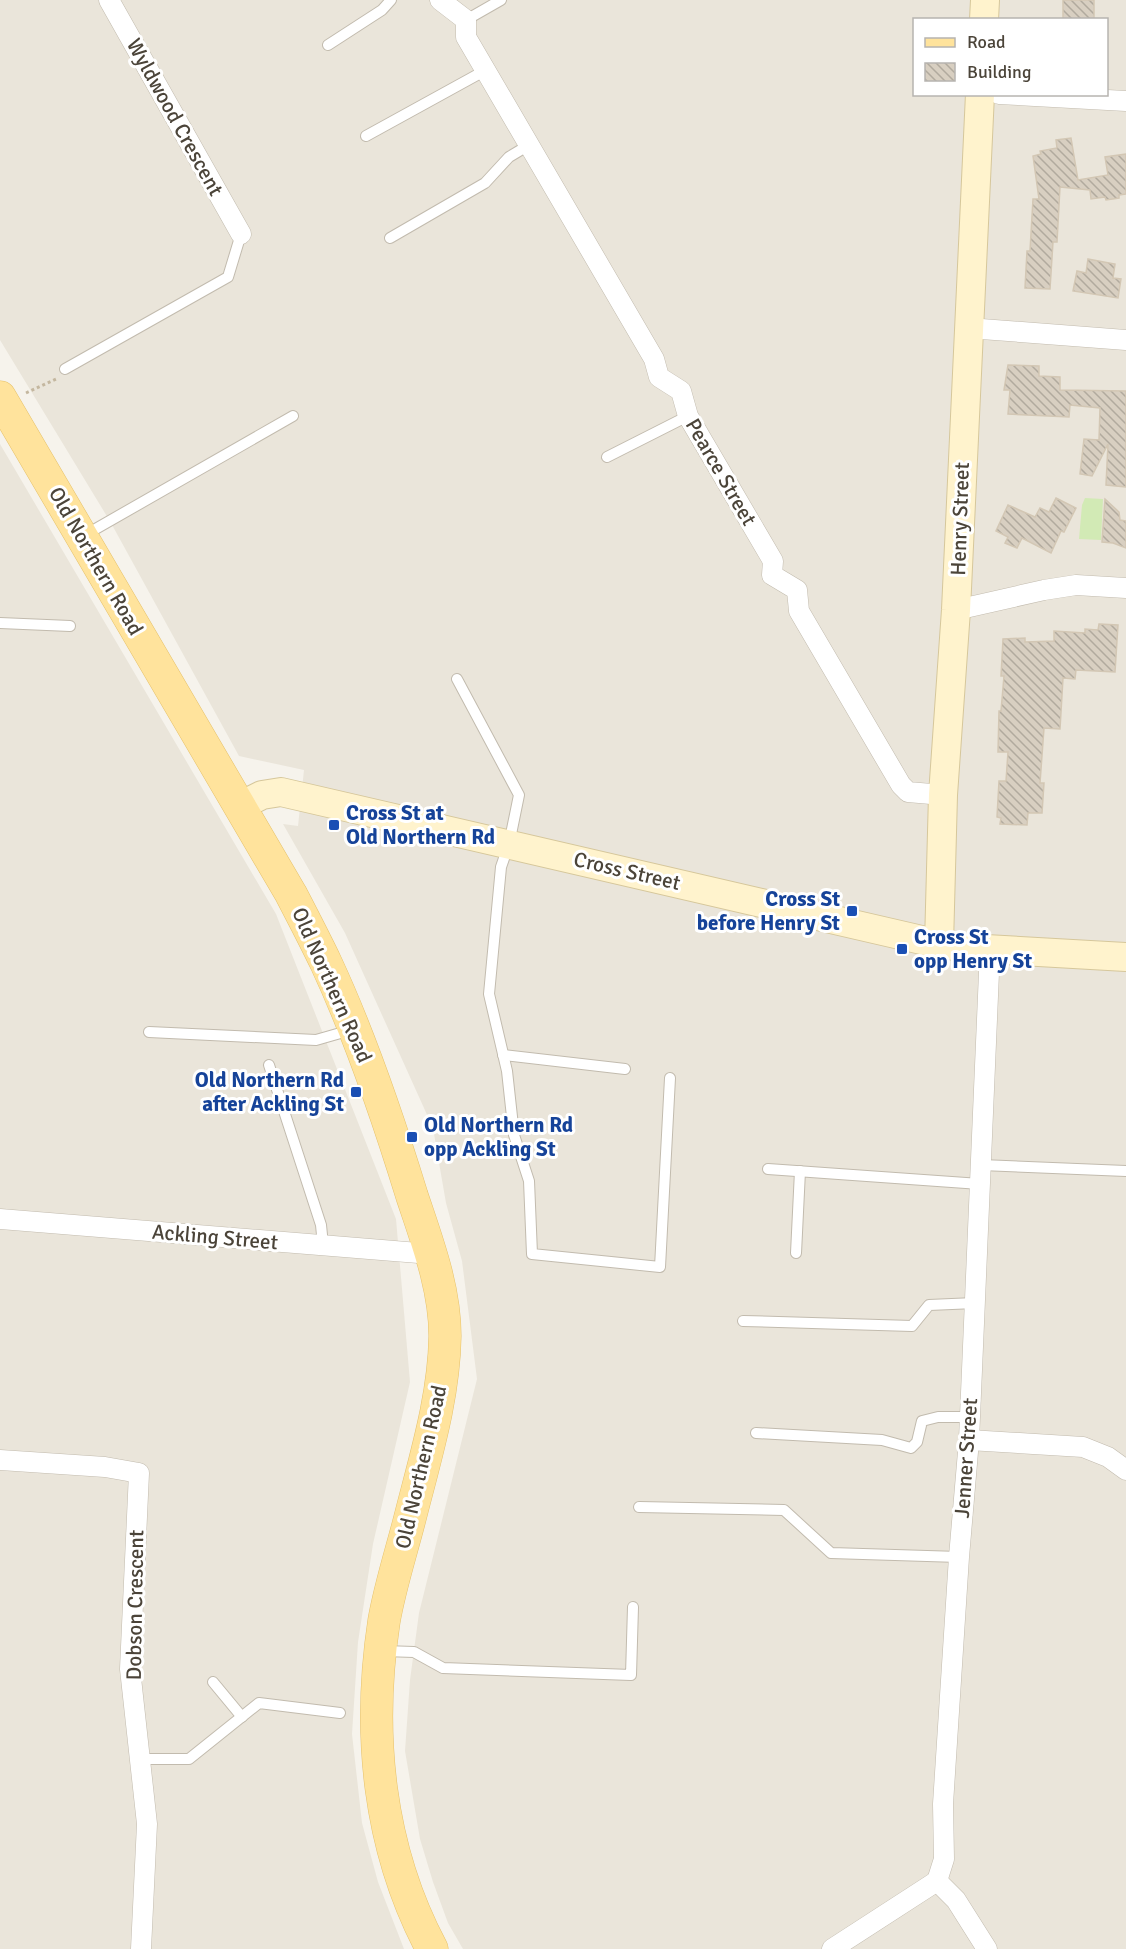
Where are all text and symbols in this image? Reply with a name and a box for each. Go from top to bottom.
legend [913,18,1108,96]
text: Road [967,31,1006,53]
street label: Wyldwood Crescent [121,34,229,200]
text: Building [967,61,1031,83]
street label: Pearce Street [680,414,762,530]
street label: Henry Street [945,462,975,576]
street label: Old Northern Road [43,482,149,640]
place label: Cross St at Old Northern Rd [346,800,495,850]
marker: Cross St at Old Northern Rd [327,818,341,832]
street label: Cross Street [571,846,683,896]
place label: Cross St before Henry St [697,886,840,936]
street label: Old Northern Road [286,903,378,1067]
marker: Cross St before Henry St [845,904,859,918]
place label: Cross St opp Henry St [914,924,1032,974]
marker: Cross St opp Henry St [895,942,909,956]
place label: Old Northern Rd after Ackling St [195,1067,344,1117]
marker: Old Northern Rd after Ackling St [349,1085,363,1099]
place label: Old Northern Rd opp Ackling St [424,1112,573,1162]
marker: Old Northern Rd opp Ackling St [405,1130,419,1144]
street label: Ackling Street [151,1219,279,1255]
street label: Old Northern Road [390,1383,452,1551]
street label: Jenner Street [949,1397,983,1519]
street label: Dobson Crescent [121,1529,149,1681]

